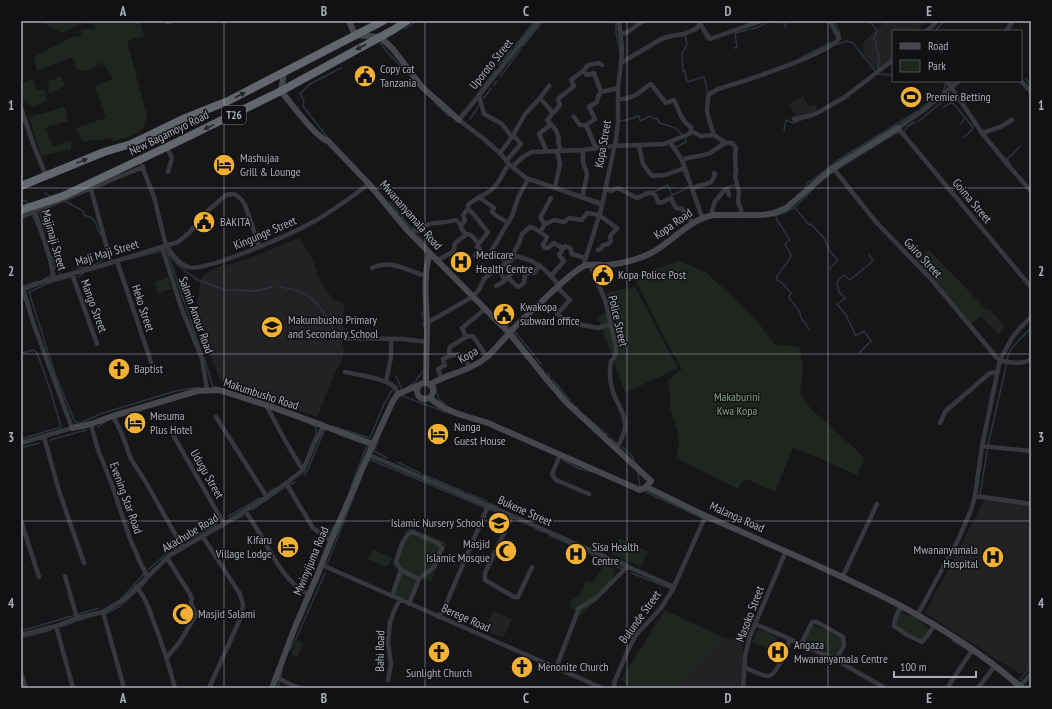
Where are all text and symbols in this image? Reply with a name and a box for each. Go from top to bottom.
text: A [119,3,127,20]
text: B [321,3,327,20]
text: C [523,3,529,20]
text: D [725,3,732,20]
text: E [926,3,932,20]
legend [892,30,1022,82]
street label: Uporoto Street [466,35,516,92]
text: Road [928,38,948,53]
one-way arrow [355,44,367,50]
text: Park [928,58,946,73]
place label: Copy cat Tanzania [380,61,416,90]
public building icon: Copy cat Tanzania [352,63,378,89]
sports icon: Premier Betting [898,84,924,110]
place label: Premier Betting [926,89,991,104]
one-way arrow [235,91,246,98]
text: 1 [8,97,14,114]
text: 1 [1038,97,1044,114]
road number: T26 [222,106,246,124]
street label: New Bagamoyo Road [127,107,211,158]
street label: Kopa Street [591,118,614,169]
one-way arrow [203,124,215,130]
place label: Mashujaa Grill & Lounge [240,150,301,179]
hotel icon: Mashujaa Grill & Lounge [211,152,237,178]
one-way arrow [77,158,89,164]
street label: Goima Street [949,175,996,227]
street label: Mwananyamala Road [377,177,446,253]
street label: Kopa Road [651,205,695,242]
street label: Majimaji Street [39,208,71,273]
public building icon: BAKITA [191,209,217,235]
street label: Kingunge Street [231,212,299,253]
place label: BAKITA [220,214,251,229]
street label: Gairo Street [901,235,946,281]
street label: Maji Maji Street [73,236,141,269]
place label: Medicare Health Centre [476,247,533,276]
hospital icon: Medicare Health Centre [448,249,474,275]
public building icon: Kopa Police Post [590,262,616,288]
text: 2 [8,263,14,280]
text: 2 [1038,263,1044,280]
place label: Kopa Police Post [618,267,687,282]
street label: Salmin Amour Road [176,274,217,355]
street label: Mango Street [78,277,111,335]
street label: Heko Street [129,282,158,334]
street label: Police Street [605,294,632,349]
place label: Kwakopa subward office [520,299,580,328]
public building icon: Kwakopa subward office [491,301,517,327]
place label: Makumbusho Primary and Secondary School [288,312,378,341]
school or university icon: Makumbusho Primary and Secondary School [259,314,285,340]
street label: Kopa [455,343,481,366]
church icon: Baptist [106,356,132,382]
place label: Baptist [134,361,164,376]
street label: Makumbusho Road [222,374,301,413]
park label: Makaburini Kwa Kopa [714,389,760,418]
place label: Mesuma Plus Hotel [150,408,193,437]
hotel icon: Mesuma Plus Hotel [122,410,148,436]
place label: Nanga Guest House [454,419,506,448]
hotel icon: Nanga Guest House [425,421,451,447]
text: 3 [8,429,14,446]
text: 3 [1038,429,1044,446]
street label: Udugu Street [187,446,228,502]
street label: Evening Star Road [107,460,146,536]
street label: Bukene Street [496,492,555,529]
street label: Malanga Road [708,498,767,535]
street label: Akachube Road [159,510,221,555]
school or university icon: Islamic Nursery School [486,510,512,536]
place label: Islamic Nursery School [391,515,484,530]
street label: Mwinyijuma Road [289,524,332,597]
place label: Kifaru Village Lodge [215,532,272,561]
hotel icon: Kifaru Village Lodge [275,534,301,560]
place label: Masjid Islamic Mosque [426,536,490,565]
mosque icon: Masjid Islamic Mosque [493,538,519,564]
place label: Sisa Health Centre [592,539,639,568]
hospital icon: Sisa Health Centre [563,541,589,567]
place label: Mwananyamala Hospital [914,542,978,571]
hospital icon: Mwananyamala Hospital [980,544,1006,570]
street label: Masoko Street [732,583,767,644]
street label: Bulunde Street [615,587,664,646]
text: 4 [8,595,15,612]
text: 4 [1038,595,1045,612]
street label: Berege Road [439,600,493,635]
mosque icon: Masjid Salami [170,601,196,627]
place label: Masjid Salami [198,606,255,621]
street label: Bahi Road [372,630,387,672]
place label: Angaza Mwananyamala Centre [794,637,888,666]
church icon: Sunlight Church [426,639,452,665]
hospital icon: Angaza Mwananyamala Centre [765,639,791,665]
scale bar [894,653,976,679]
church icon: Menonite Church [509,654,535,680]
place label: Menonite Church [538,659,608,674]
text: 100 m [900,659,927,674]
place label: Sunlight Church [406,665,472,680]
text: A [119,690,127,707]
text: B [321,690,327,707]
text: C [523,690,529,707]
text: D [725,690,732,707]
text: E [926,690,932,707]

